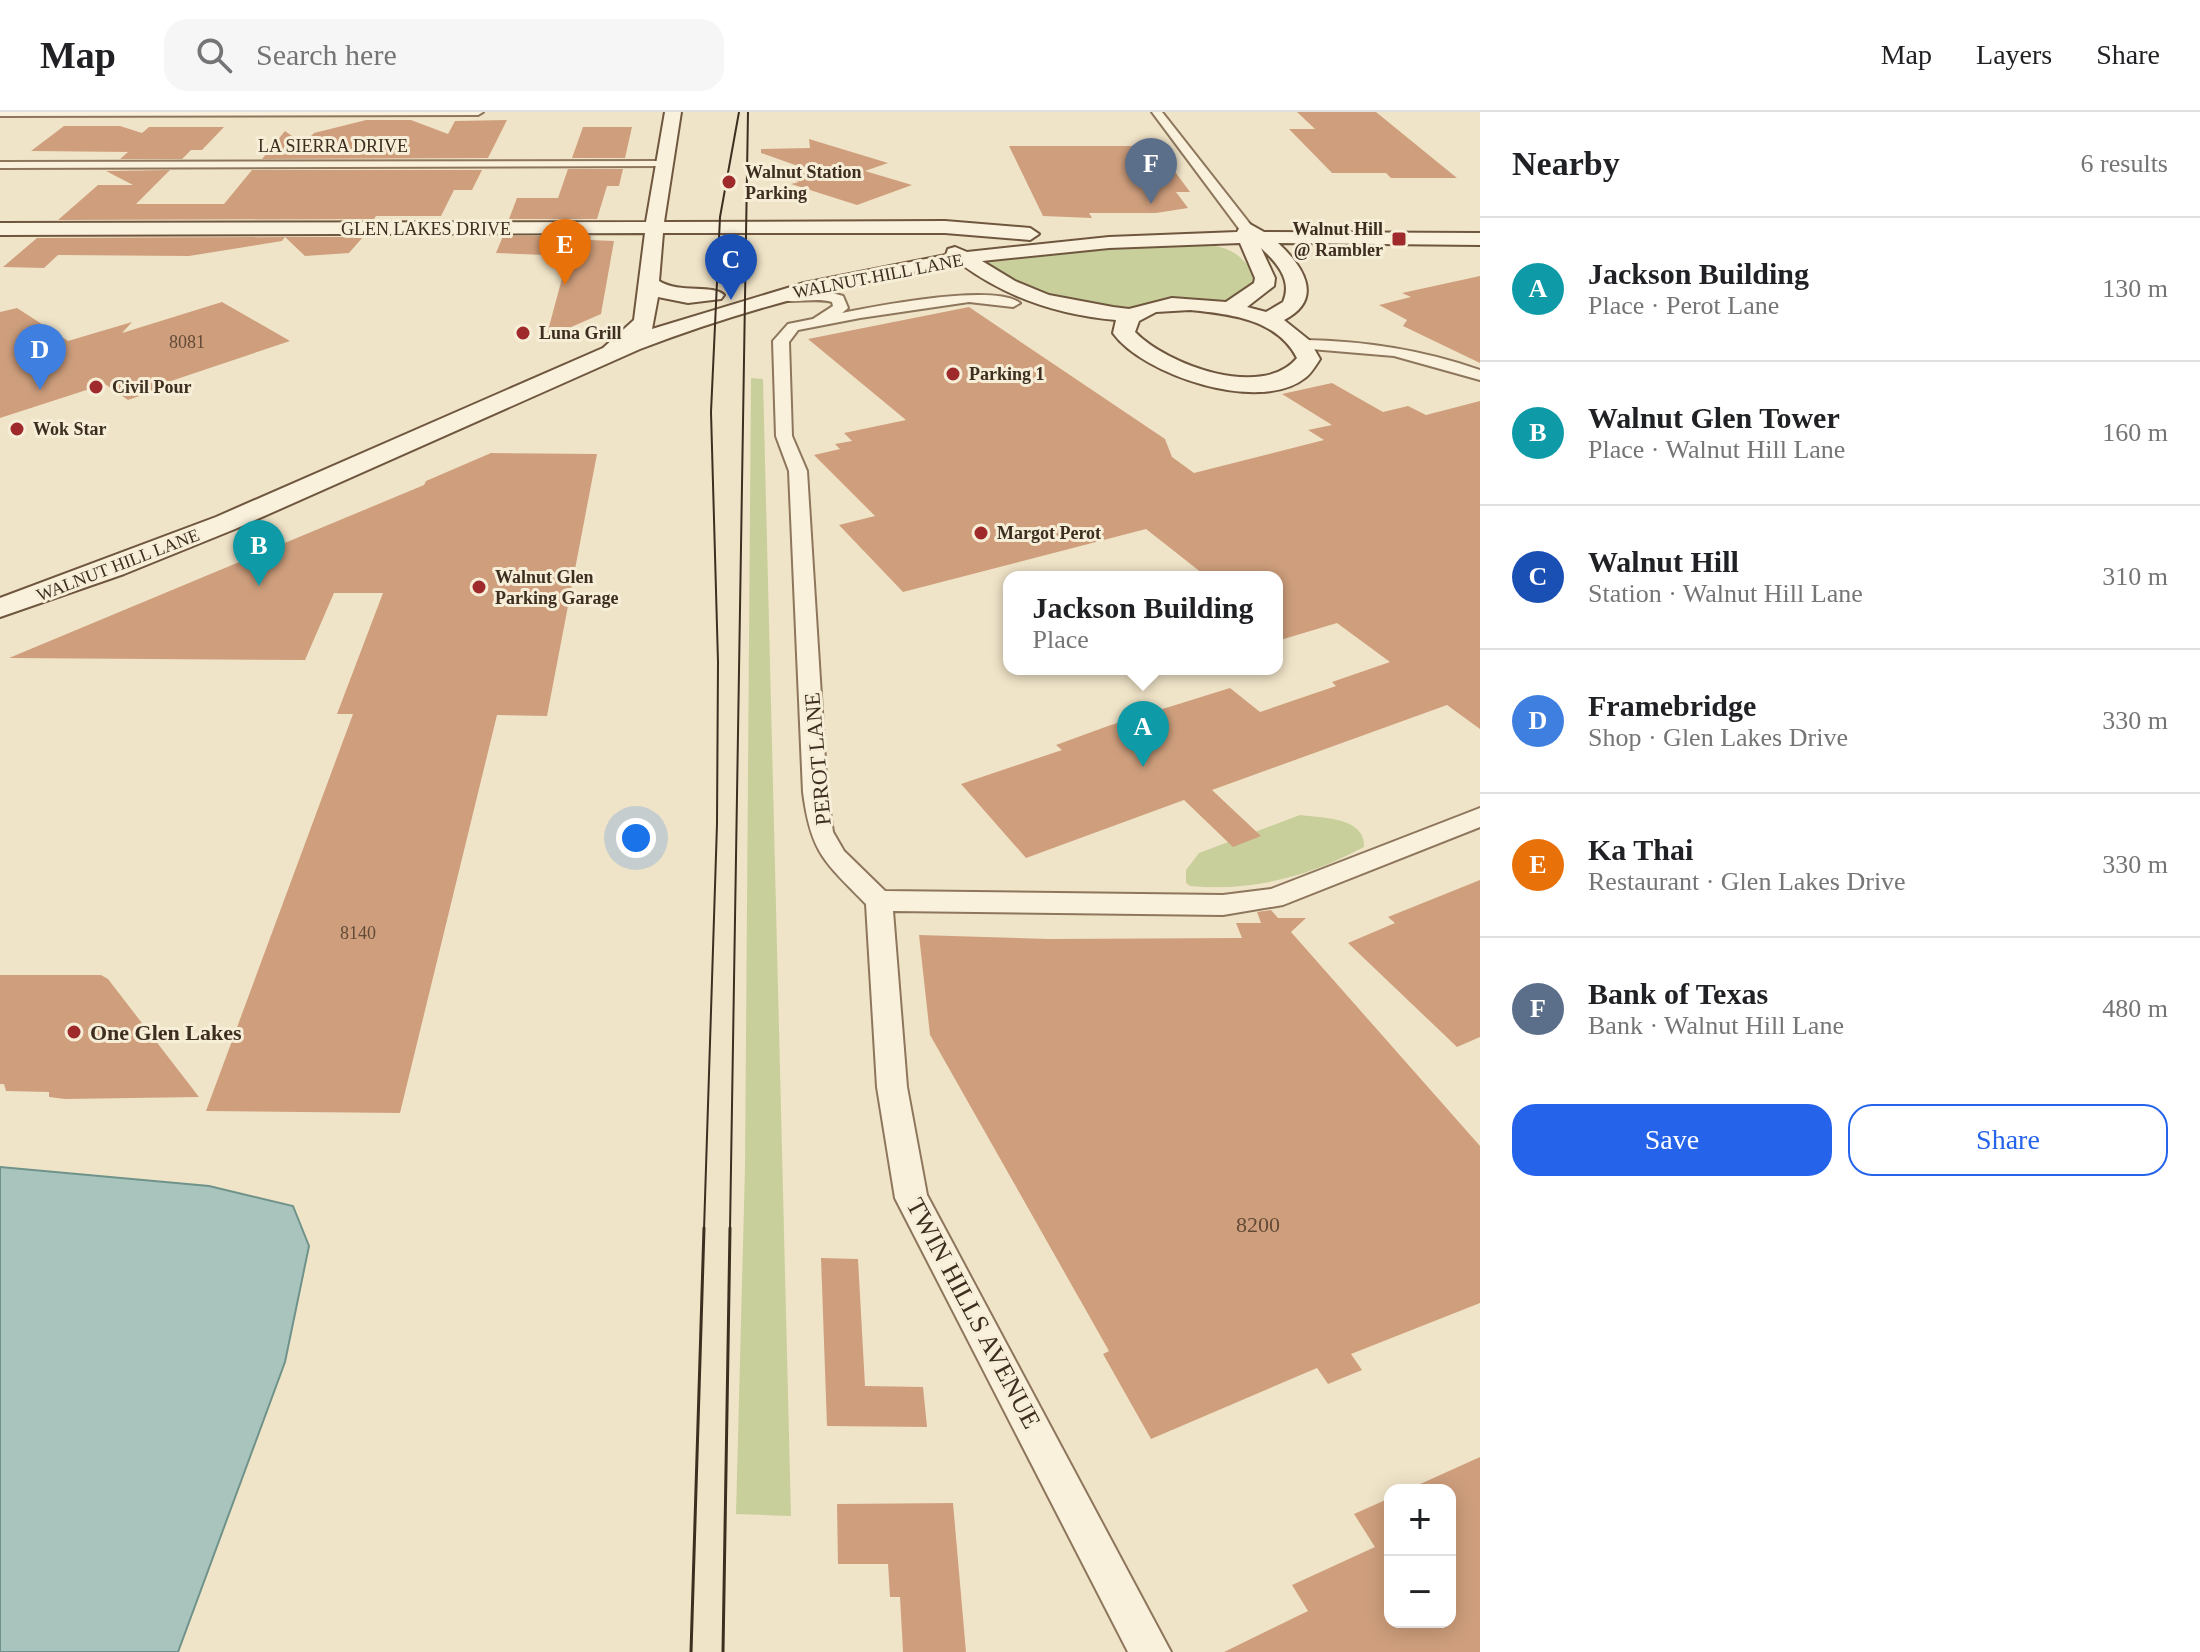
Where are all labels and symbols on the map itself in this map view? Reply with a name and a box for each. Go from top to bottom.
street label: LA SIERRA DRIVE [258,136,408,156]
pin: F [1125,138,1177,204]
place label: Walnut Station Parking [745,162,862,203]
marker: Walnut Station Parking [720,173,738,191]
street label: GLEN LAKES DRIVE [341,219,511,239]
pin: E [539,219,591,285]
place label: Walnut Hill @ Rambler [1292,219,1383,260]
marker: Walnut Hill @ Rambler [1390,230,1408,248]
pin: C [705,234,757,300]
street label: WALNUT HILL LANE [791,250,965,302]
place label: Luna Grill [539,323,622,343]
pin: D [14,324,66,390]
marker: Luna Grill [514,324,532,342]
house number: 8081 [169,332,205,352]
place label: Parking 1 [969,364,1045,384]
marker: Parking 1 [944,365,962,383]
place label: Civil Pour [112,377,192,397]
marker: Civil Pour [87,378,105,396]
place label: Wok Star [33,419,107,439]
marker: Wok Star [8,420,26,438]
pin: B [233,520,285,586]
place label: Margot Perot [997,523,1101,543]
marker: Margot Perot [972,524,990,542]
street label: WALNUT HILL LANE [34,525,202,605]
place label: Walnut Glen Parking Garage [495,567,619,608]
marker: Walnut Glen Parking Garage [470,578,488,596]
street label: PEROT LANE [799,691,836,827]
pin: A [1117,701,1169,767]
your location [616,818,656,858]
house number: 8140 [340,923,376,943]
place label: One Glen Lakes [90,1020,242,1045]
marker: One Glen Lakes [65,1023,83,1041]
street label: TWIN HILLS AVENUE [901,1193,1047,1433]
house number: 8200 [1236,1212,1280,1237]

